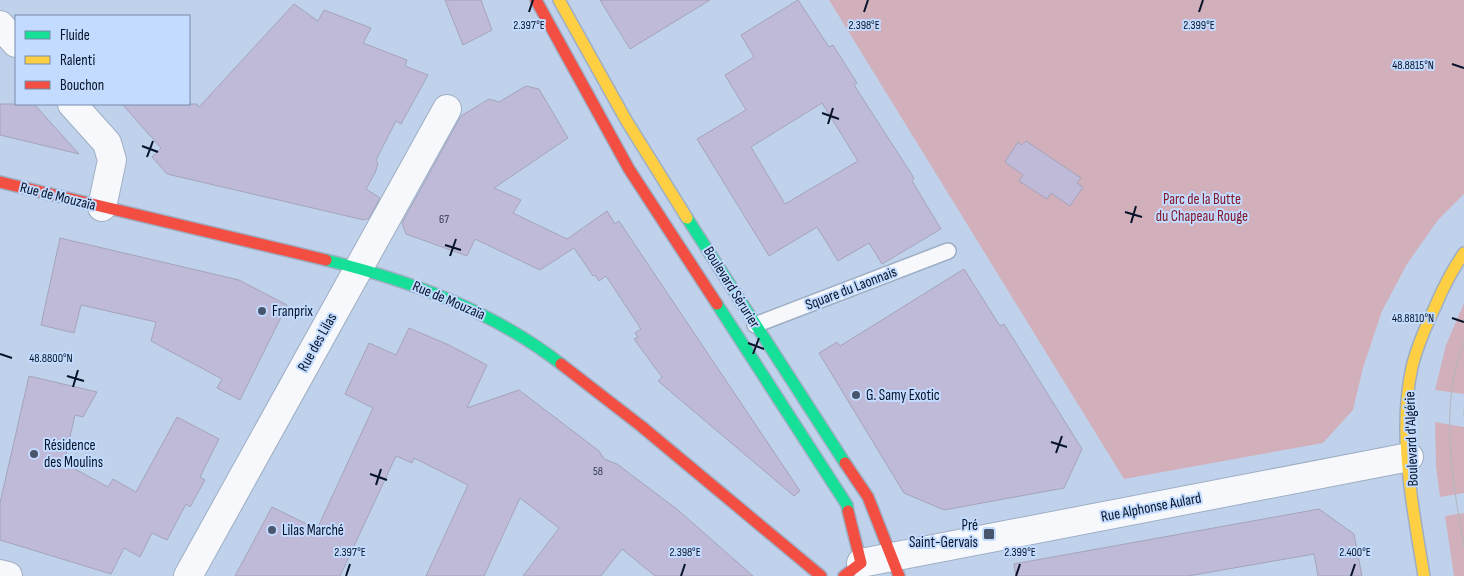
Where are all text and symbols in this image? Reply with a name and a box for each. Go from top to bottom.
legend [15,15,190,105]
text: 2.397°E [513,18,545,33]
text: 2.398°E [848,18,880,33]
text: 2.399°E [1183,18,1215,33]
text: Fluide [60,26,90,45]
text: Ralenti [60,51,95,70]
text: 48.8815°N [1392,58,1434,73]
text: Bouchon [60,76,104,95]
street label: Rue de Mouzaïa [18,178,98,215]
park label: Parc de la Butte du Chapeau Rouge [1156,190,1248,226]
house number: 67 [439,212,449,227]
street label: Boulevard Sérurier [699,243,764,332]
street label: Square du Laonnais [803,262,900,315]
street label: Rue de Mouzaïa [409,277,488,324]
place label: Franprix [272,302,313,321]
marker: Franprix [256,305,268,317]
street label: Rue des Lilas [294,310,341,375]
text: 48.8810°N [1392,311,1434,326]
text: 48.8800°N [29,351,73,366]
place label: G. Samy Exotic [866,386,940,405]
marker: G. Samy Exotic [850,389,862,401]
street label: Boulevard d'Algérie [1400,391,1423,487]
place label: Résidence des Moulins [44,436,103,472]
marker: Résidence des Moulins [28,448,40,460]
house number: 58 [593,464,603,479]
street label: Rue Alphonse Aulard [1099,488,1203,527]
place label: Pré Saint-Gervais [909,516,978,552]
place label: Lilas Marché [282,521,344,540]
marker: Lilas Marché [266,524,278,536]
marker: Pré Saint-Gervais [982,527,996,541]
text: 2.397°E [334,545,366,560]
text: 2.398°E [669,545,701,560]
text: 2.399°E [1004,545,1036,560]
text: 2.400°E [1339,545,1371,560]

